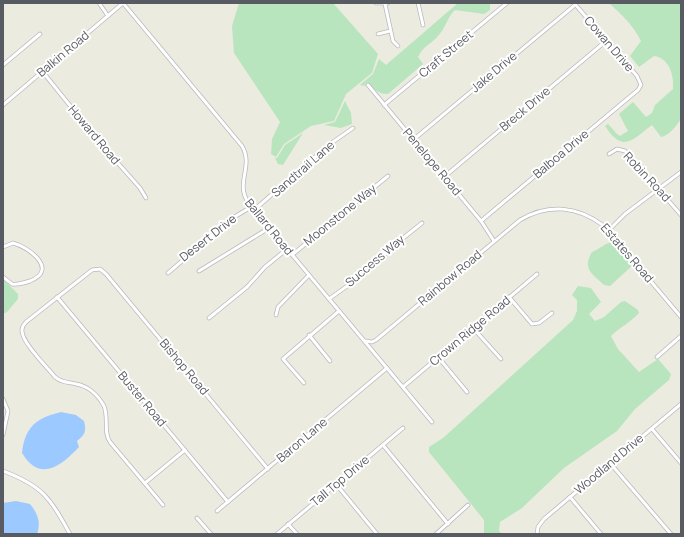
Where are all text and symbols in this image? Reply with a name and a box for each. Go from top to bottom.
street label: Cowan Drive [580,12,638,75]
street label: Craft Street [415,26,477,81]
street label: Balkin Road [33,27,92,81]
street label: Jake Drive [467,47,520,96]
street label: Breck Drive [496,82,554,135]
street label: Howard Road [64,101,124,168]
street label: Penelope Road [399,124,466,199]
street label: Balboa Drive [529,125,592,182]
street label: Sandtrail Lane [267,136,338,201]
street label: Robin Road [620,148,675,205]
street label: Moonstone Way [300,180,380,249]
street label: Ballard Road [241,195,298,259]
street label: Desert Drive [176,210,240,265]
street label: Estates Road [597,219,658,286]
street label: Success Way [341,230,409,291]
street label: Rainbow Road [414,246,485,309]
street label: Crown Ridge Road [426,292,514,370]
street label: Bishop Road [156,335,213,398]
street label: Buster Road [114,367,171,430]
street label: Baron Lane [273,413,331,466]
street label: Woodland Drive [570,429,647,498]
street label: Tall Top Drive [307,451,373,510]

